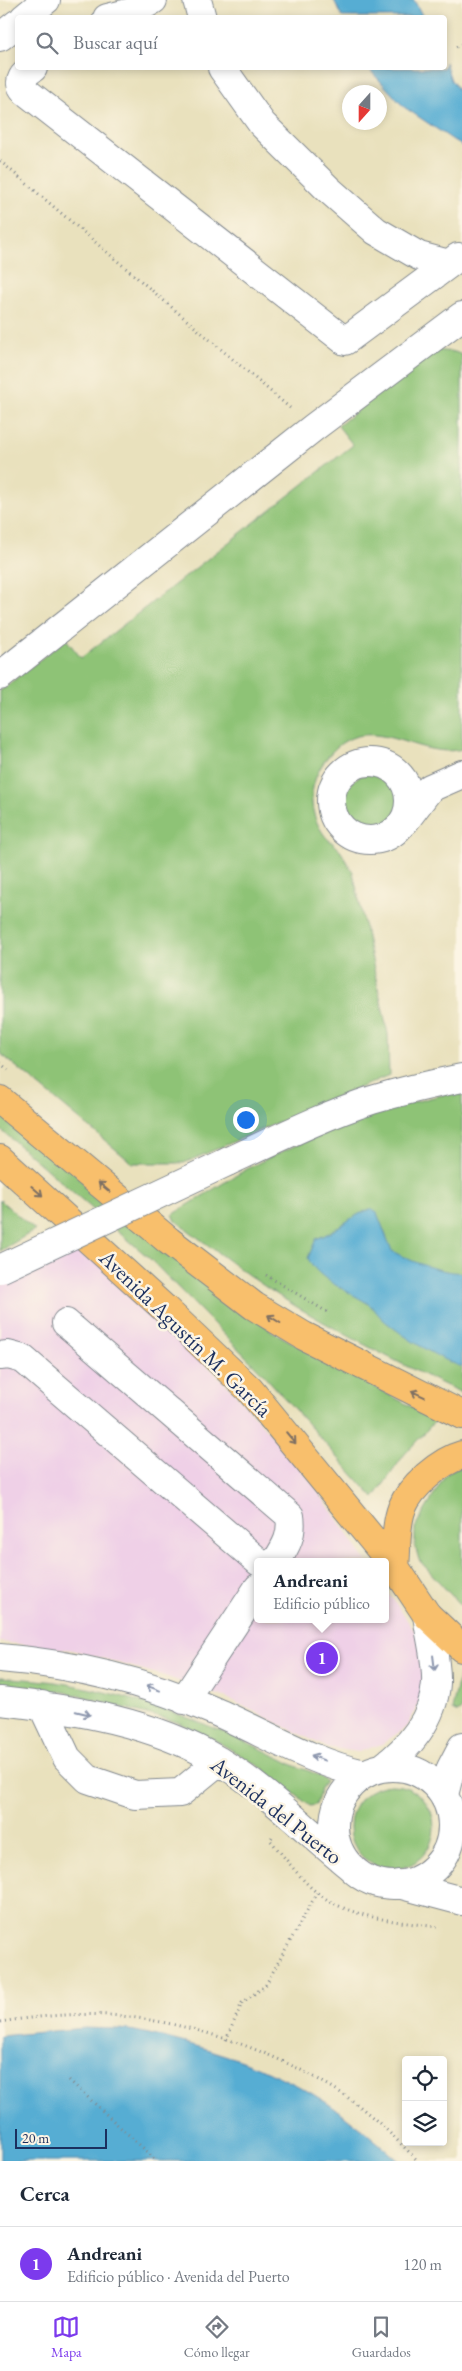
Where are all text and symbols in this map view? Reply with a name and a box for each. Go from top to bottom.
search box [15,15,447,70]
icon: search [33,29,61,57]
text: Buscar aquí [73,30,158,55]
north arrow [342,85,387,130]
your location [233,1107,259,1133]
one-way arrow [98,1182,111,1193]
one-way arrow [30,1185,43,1197]
street label: Avenida Agustín M. García [92,1243,278,1423]
one-way arrow [268,1313,282,1323]
one-way arrow [411,1389,426,1399]
one-way arrow [285,1432,296,1445]
popup [254,1558,389,1623]
text: Andreani [273,1568,348,1593]
text: Edificio público [273,1593,370,1614]
pin: 1 [306,1639,338,1677]
one-way arrow [429,1655,439,1671]
one-way arrow [145,1683,161,1692]
one-way arrow [74,1709,90,1718]
street label: Avenida del Puerto [204,1749,349,1871]
one-way arrow [311,1753,326,1762]
map controls [402,2056,447,2146]
button: locate [402,2056,447,2101]
button: layers [402,2101,447,2146]
scale bar [15,2126,108,2149]
text: 20 m [22,2129,49,2147]
text: Cerca [20,2180,70,2207]
text: Andreani [67,2241,142,2266]
text: 1 [32,2254,40,2275]
text: 120 m [403,2254,442,2275]
text: Edificio público · Avenida del Puerto [67,2266,290,2287]
tab: Mapa [51,2313,82,2361]
tab: Cómo llegar [184,2313,250,2361]
tab: Guardados [352,2313,411,2361]

